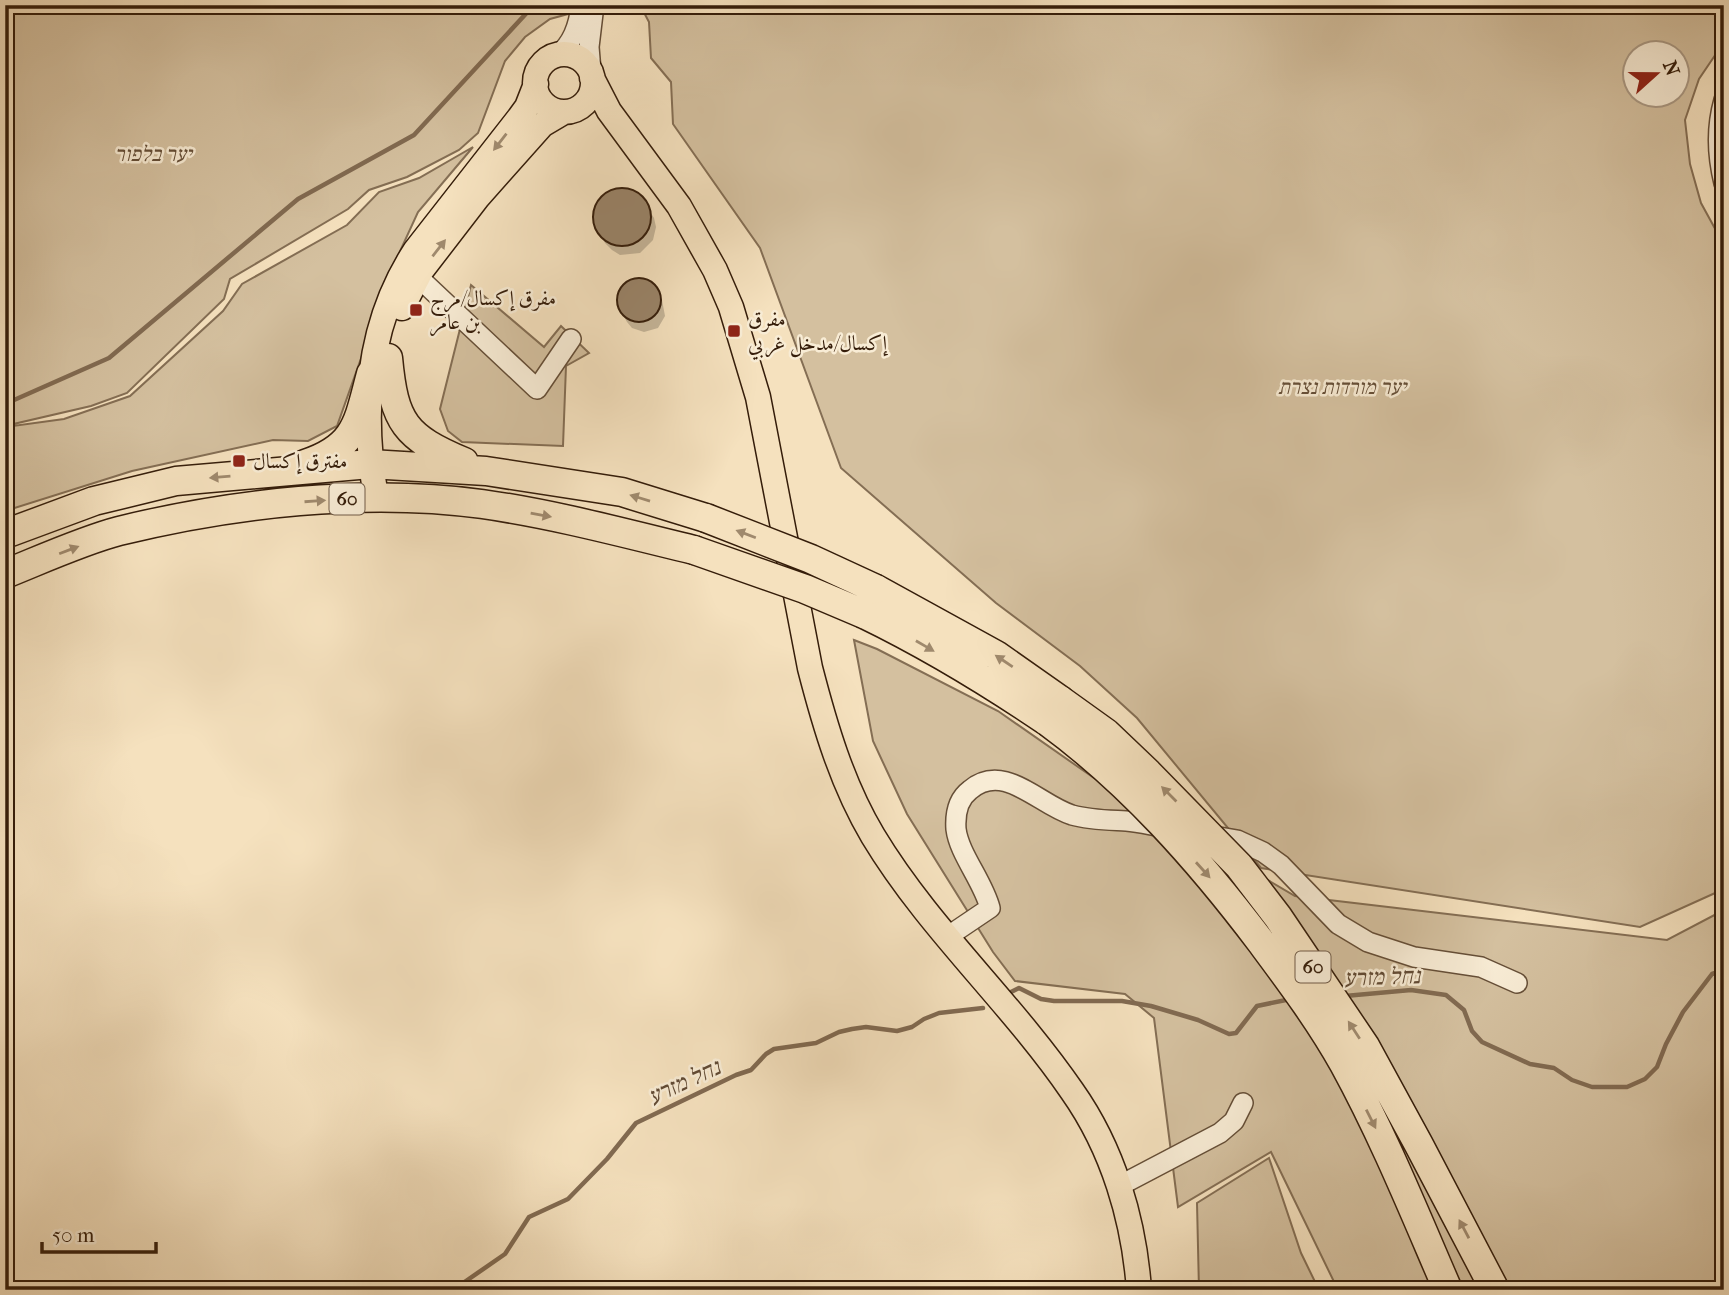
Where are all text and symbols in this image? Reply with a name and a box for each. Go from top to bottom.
north arrow [1620,38,1690,108]
text: N [1658,58,1684,79]
one-way arrow [493,132,508,150]
park label: יער בלפור [114,142,194,166]
one-way arrow [432,239,447,257]
place label: مفرق إكسال/مرج بن عامر [430,286,556,337]
marker: مفرق إكسال/مرج بن عامر [408,302,424,318]
place label: مفرق إكسال/مدخل غربي [748,307,888,360]
marker: مفرق إكسال/مدخل غربي [726,323,742,339]
park label: יער מורדות נצרת [1278,375,1408,399]
place label: مفترق إكسال [253,449,347,475]
marker: مفترق إكسال [231,453,247,469]
one-way arrow [209,472,231,483]
road number: 60 [330,484,364,514]
one-way arrow [630,493,651,503]
one-way arrow [304,495,326,506]
one-way arrow [530,510,552,521]
one-way arrow [735,528,756,539]
one-way arrow [59,544,80,555]
one-way arrow [915,639,934,652]
one-way arrow [994,655,1013,668]
one-way arrow [1161,786,1178,802]
one-way arrow [1195,861,1211,878]
road number: 60 [1296,951,1330,982]
water label: נחל מזרע [1343,962,1423,992]
one-way arrow [1347,1021,1361,1039]
water label: נחל מזרע [644,1053,726,1110]
one-way arrow [1366,1109,1377,1129]
scale bar [42,1211,156,1255]
one-way arrow [1458,1219,1469,1239]
text: 50 m [52,1223,95,1247]

